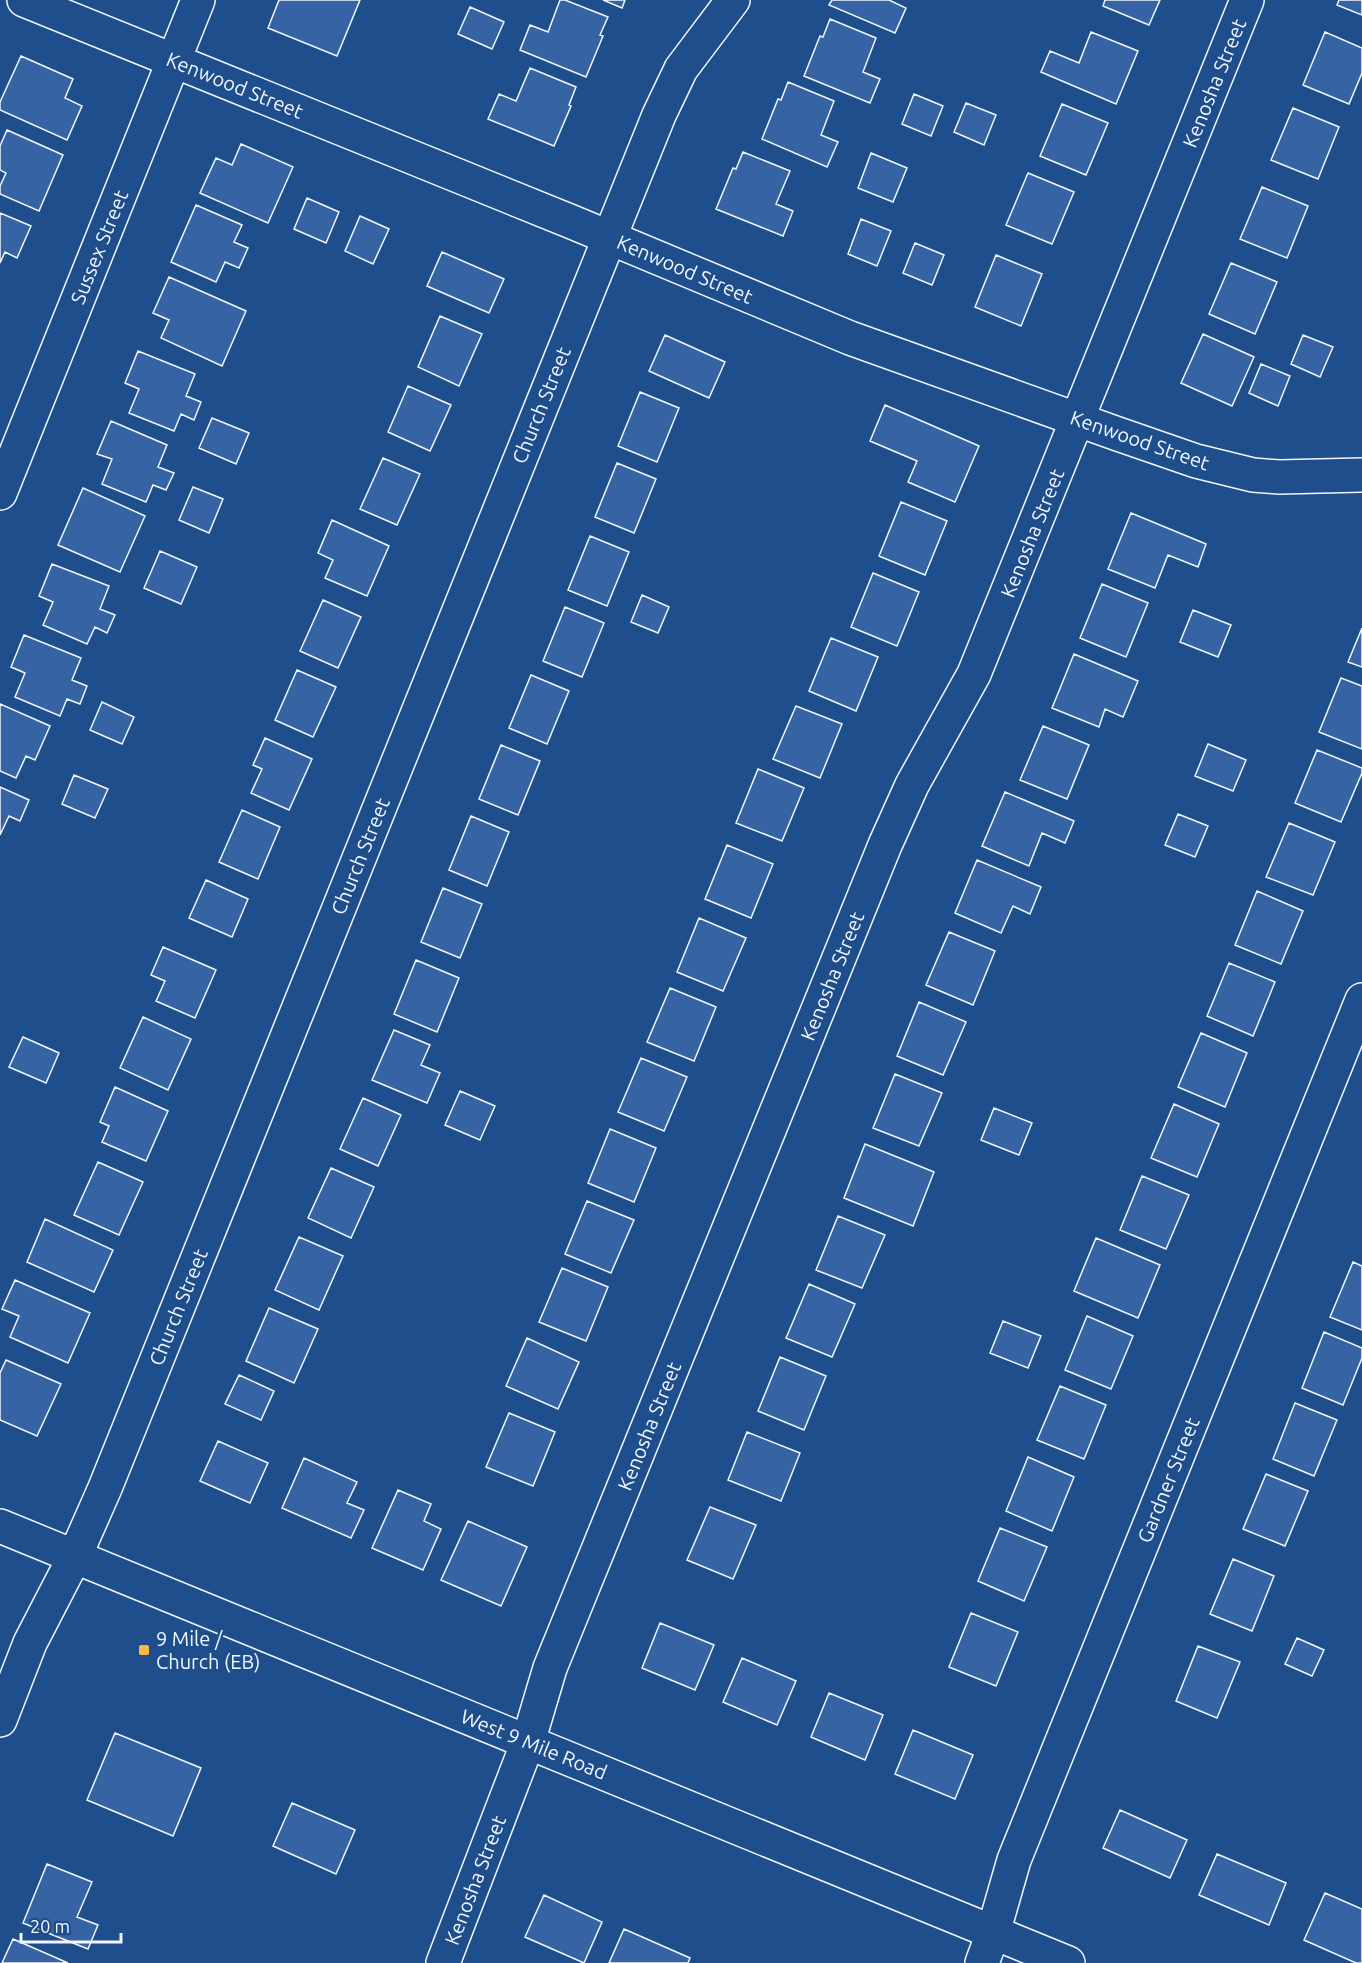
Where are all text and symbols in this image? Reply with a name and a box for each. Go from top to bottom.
street label: Kenosha Street [1178,15,1250,151]
street label: Kenwood Street [163,47,307,123]
street label: Sussex Street [66,187,132,307]
street label: Kenwood Street [614,230,757,308]
street label: Church Street [507,343,575,467]
street label: Kenwood Street [1068,405,1213,475]
street label: Kenosha Street [996,465,1068,601]
street label: Church Street [326,794,394,918]
street label: Kenosha Street [796,908,868,1044]
street label: Church Street [144,1245,212,1369]
street label: Kenosha Street [613,1358,685,1494]
street label: Gardner Street [1132,1414,1204,1546]
place label: 9 Mile / Church (EB) [156,1627,260,1673]
marker: 9 Mile / Church (EB) [137,1643,151,1657]
street label: West 9 Mile Road [458,1704,610,1784]
street label: Kenosha Street [440,1812,510,1948]
scale bar [21,1906,122,1944]
text: 20 m [30,1916,70,1936]

